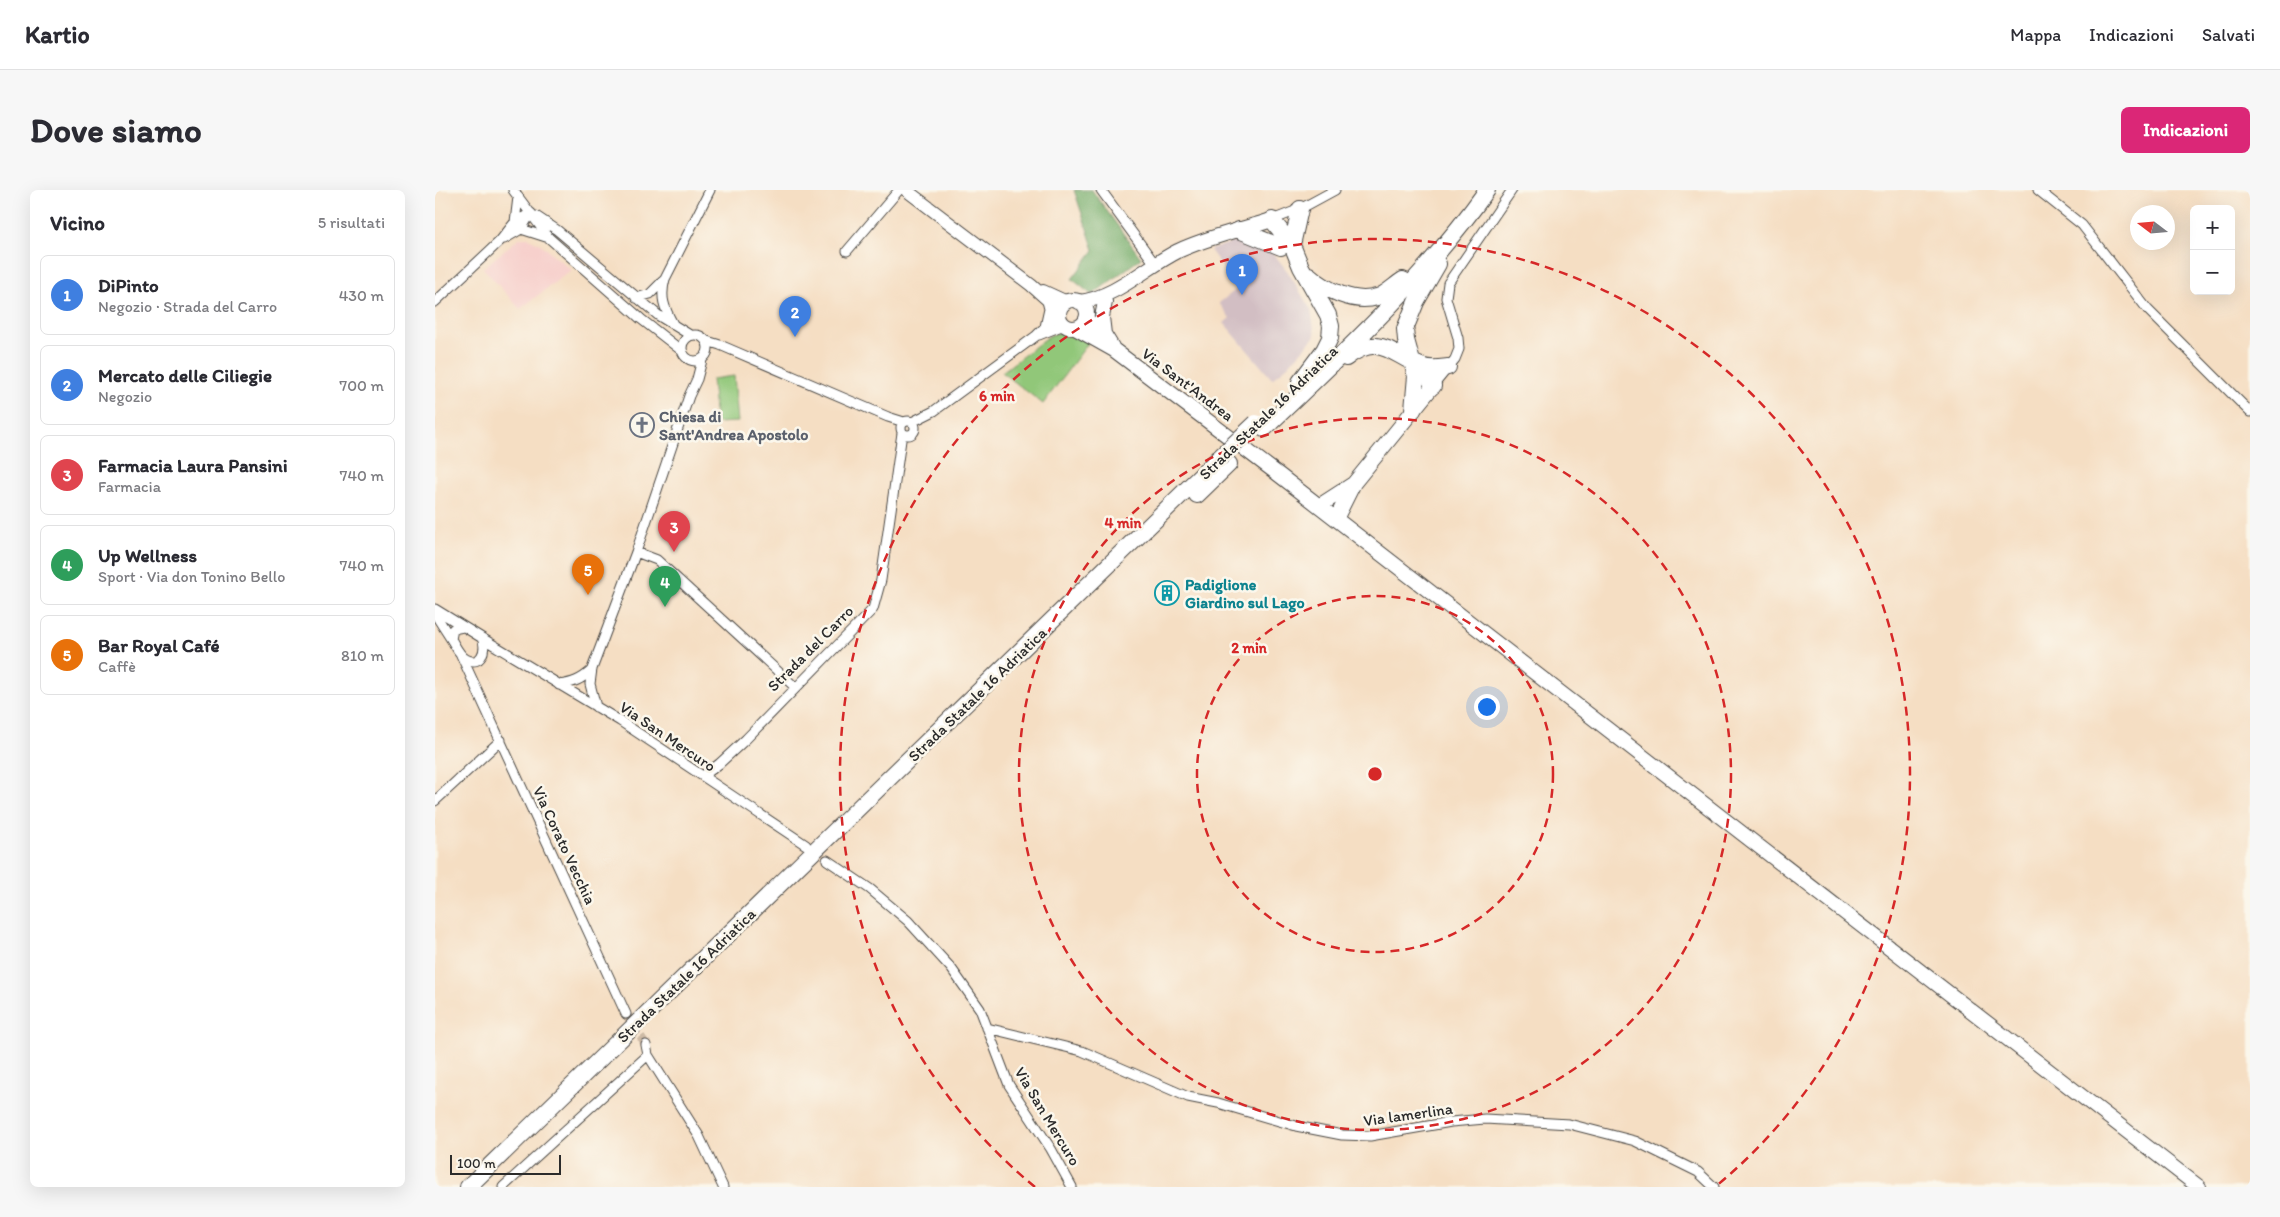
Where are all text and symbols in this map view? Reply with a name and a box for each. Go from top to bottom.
text: Kartio [25,20,90,49]
text: Mappa [2010,24,2061,46]
text: Indicazioni [2089,24,2174,46]
text: Salvati [2202,24,2255,46]
button: Indicazioni [2121,107,2250,153]
text: Dove siamo [30,109,202,151]
north arrow [2130,205,2175,250]
map controls [2190,205,2235,295]
button: + [2190,205,2235,250]
text: Vicino [50,210,105,235]
text: 5 risultati [318,213,385,232]
button: − [2190,250,2235,295]
pin: 1 [1226,254,1258,295]
text: DiPinto [98,274,159,297]
text: 1 [63,286,71,305]
text: 430 m [339,286,384,305]
pin: 2 [779,296,811,337]
text: Negozio · Strada del Carro [98,297,277,316]
street label: Strada Statale 16 Adriatica [1195,341,1342,484]
street label: Via Sant'Andrea [1138,344,1237,425]
text: Mercato delle Ciliegie [98,364,272,387]
text: 2 [63,376,71,395]
text: 700 m [339,376,384,395]
text: Negozio [98,387,152,406]
text: 6 min [979,387,1016,405]
place label: Chiesa di Sant'Andrea Apostolo [659,407,808,445]
church icon: Chiesa di Sant'Andrea Apostolo [629,412,655,438]
text: Farmacia Laura Pansini [98,454,288,477]
text: 3 [63,466,71,485]
text: 740 m [340,466,384,485]
text: Farmacia [98,477,161,496]
pin: 3 [658,511,690,552]
text: 4 min [1105,514,1142,532]
text: Up Wellness [98,544,197,567]
pin: 5 [572,554,604,595]
text: 4 [62,556,72,575]
text: 740 m [340,556,384,575]
pin: 4 [649,566,681,607]
text: Sport · Via don Tonino Bello [98,567,286,586]
place label: Padiglione Giardino sul Lago [1185,575,1305,613]
building icon: Padiglione Giardino sul Lago [1154,580,1180,606]
street label: Strada del Carro [763,601,857,695]
street label: Strada Statale 16 Adriatica [904,623,1051,766]
text: Bar Royal Café [98,634,220,657]
text: 2 min [1231,639,1268,657]
text: 5 [63,646,71,665]
text: 810 m [341,646,384,665]
text: Caffè [98,657,136,676]
your location [1474,694,1500,720]
street label: Via San Mercuro [616,697,719,776]
centre of rings [1366,765,1384,783]
street label: Via Corato Vecchia [529,783,600,907]
street label: Strada Statale 16 Adriatica [613,904,760,1047]
street label: Via San Mercuro [1011,1063,1085,1169]
street label: Via lamerlina [1362,1099,1455,1130]
scale bar [450,1152,561,1175]
text: 100 m [457,1155,496,1172]

